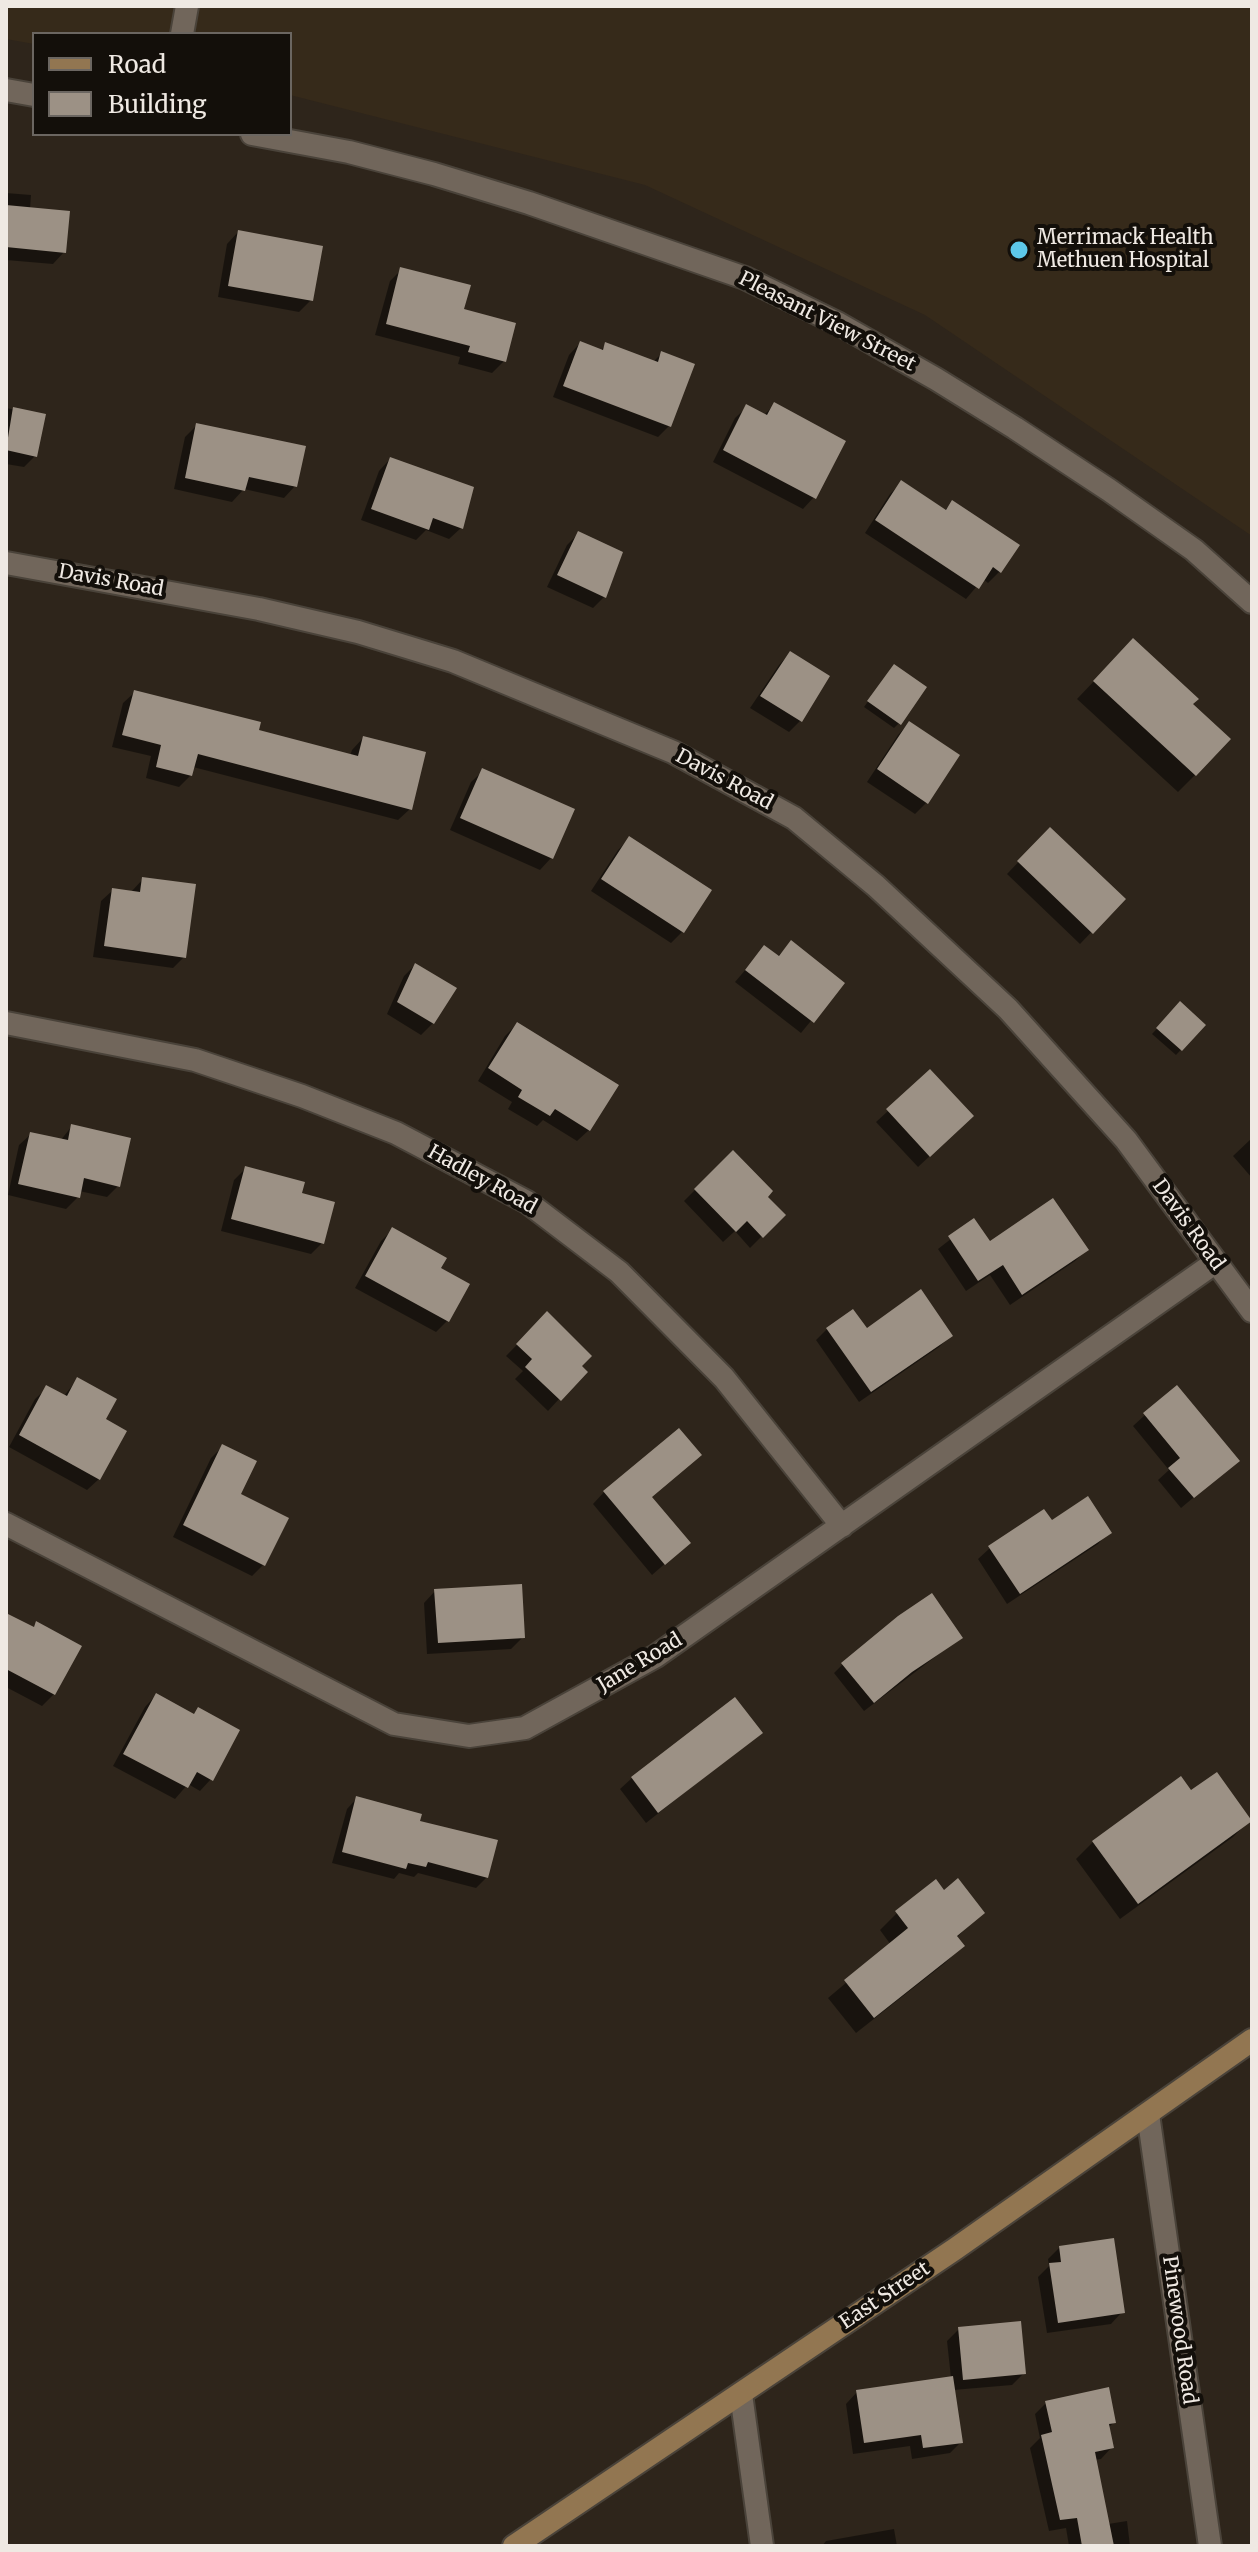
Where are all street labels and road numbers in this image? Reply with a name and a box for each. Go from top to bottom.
street label: Pleasant View Street [735,267,919,377]
street label: Davis Road [56,560,166,602]
street label: Davis Road [671,744,777,816]
street label: Hadley Road [423,1140,541,1220]
street label: Davis Road [1147,1175,1229,1275]
street label: Jane Road [593,1628,687,1698]
street label: Pinewood Road [1157,2254,1201,2406]
street label: East Street [835,2257,935,2335]

